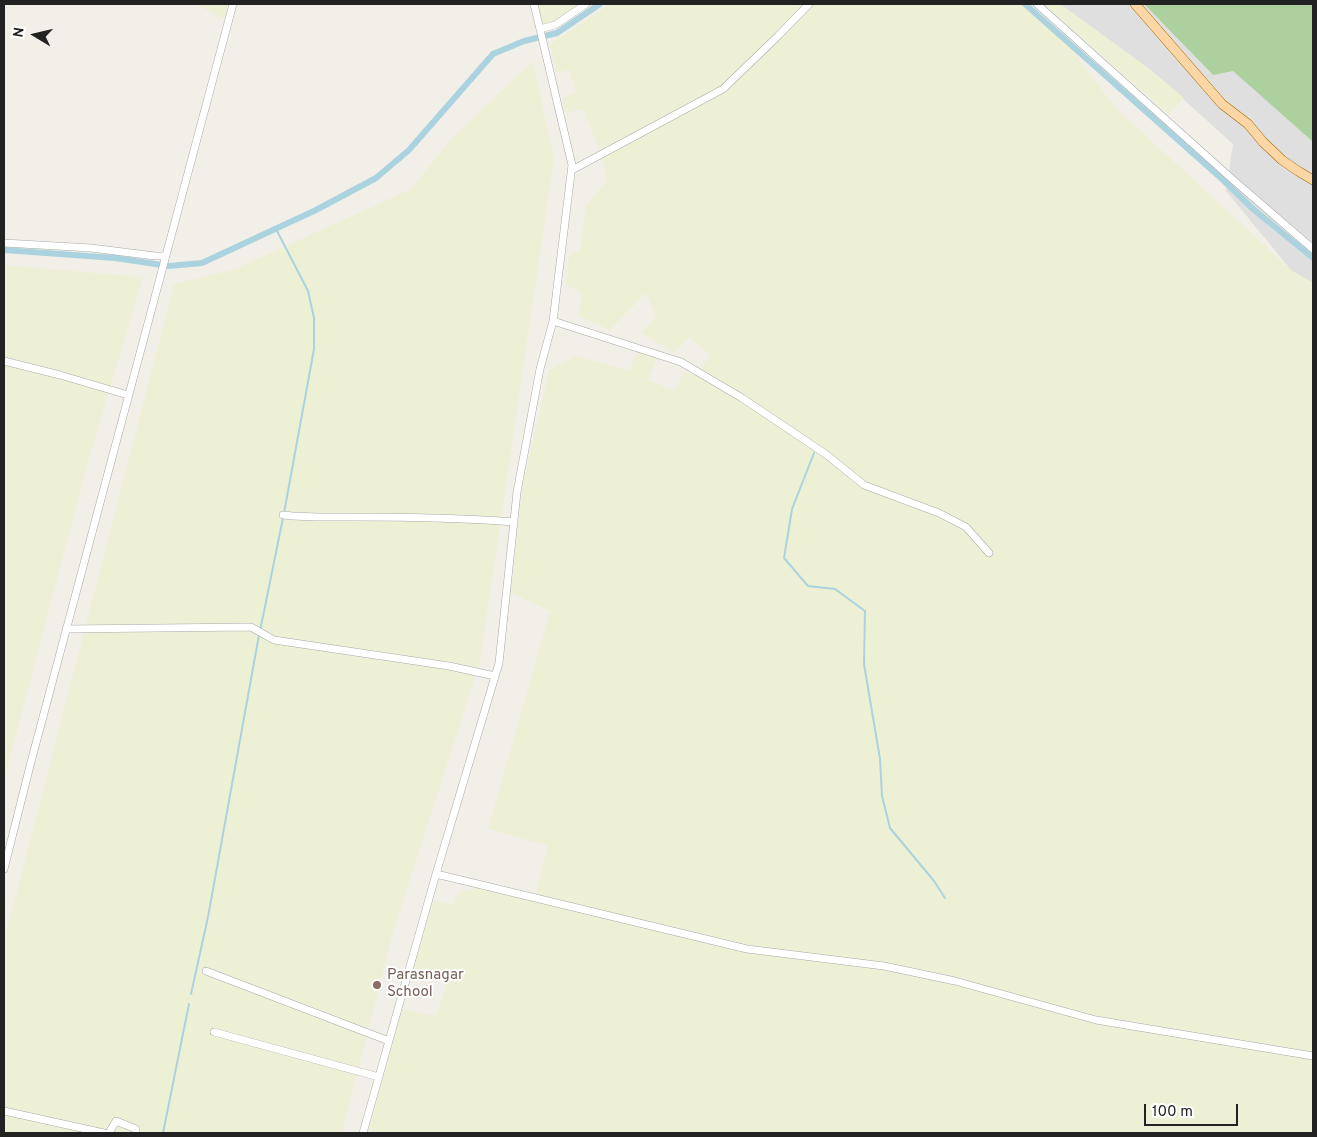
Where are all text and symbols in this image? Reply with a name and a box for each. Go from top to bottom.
north arrow [10,10,60,60]
text: N [11,26,29,39]
place label: Parasnagar School [387,967,464,1002]
marker: Parasnagar School [371,979,383,991]
scale bar [1147,1094,1241,1126]
text: 100 m [1152,1103,1193,1122]

